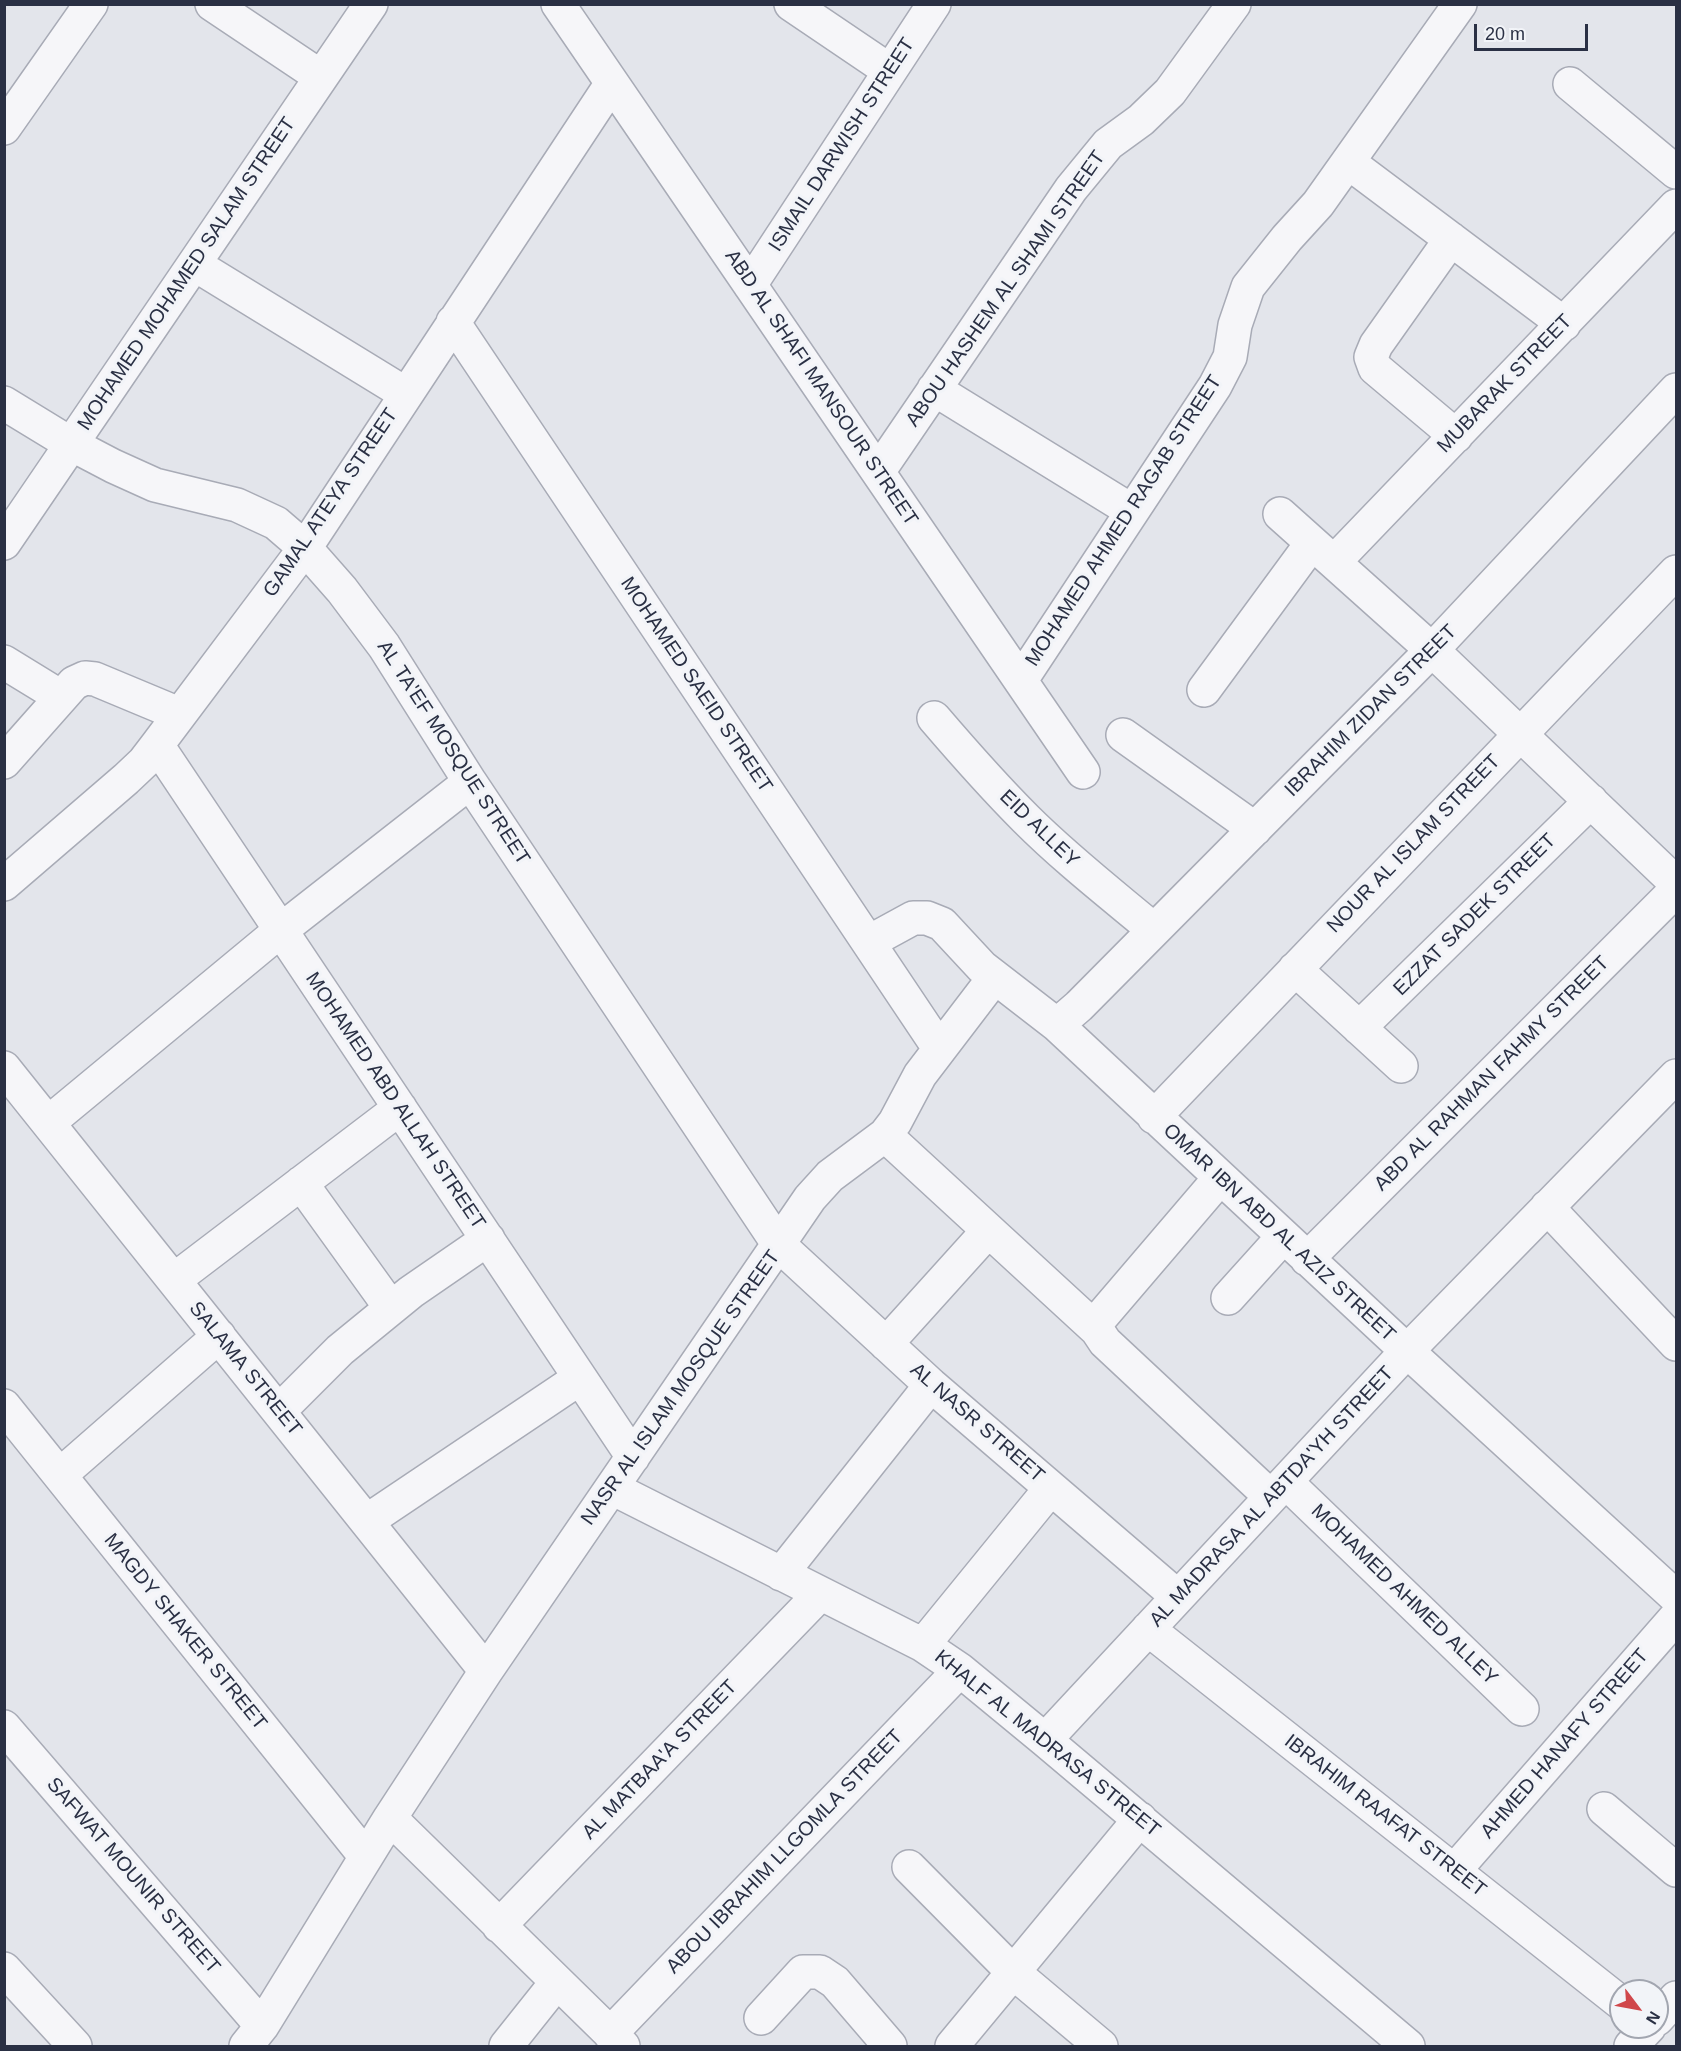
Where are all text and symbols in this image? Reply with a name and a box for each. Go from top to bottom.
scale bar [1477,12,1591,50]
text: 20 m [1485,24,1525,44]
street label: ISMAIL DARWISH STREET [764,34,920,256]
street label: MOHAMED MOHAMED SALAM STREET [73,113,301,435]
street label: ABOU HASHEM AL SHAMI STREET [901,146,1111,432]
street label: ABD AL SHAFI MANSOUR STREET [719,245,923,531]
street label: MUBARAK STREET [1433,310,1577,458]
street label: MOHAMED AHMED RAGAB STREET [1021,371,1227,671]
street label: GAMAL ATEYA STREET [259,404,403,602]
street label: MOHAMED SAEID STREET [615,573,777,797]
street label: IBRAHIM ZIDAN STREET [1280,620,1462,802]
street label: AL TA'EF MOSQUE STREET [371,636,535,870]
street label: NOUR AL ISLAM STREET [1322,750,1506,938]
street label: EID ALLEY [994,785,1084,873]
street label: EZZAT SADEK STREET [1389,829,1561,1001]
street label: ABD AL RAHMAN FAHMY STREET [1370,952,1614,1196]
street label: MOHAMED ABD ALLAH STREET [300,968,490,1234]
street label: OMAR IBN ABD AL AZIZ STREET [1158,1119,1400,1347]
street label: NASR AL ISLAM MOSQUE STREET [577,1246,785,1530]
street label: SALAMA STREET [184,1297,306,1441]
street label: AL NASR STREET [905,1358,1049,1488]
street label: AL MADRASA AL ABTDA'YH STREET [1145,1362,1399,1632]
street label: MOHAMED AHMED ALLEY [1306,1500,1502,1690]
street label: MAGDY SHAKER STREET [98,1529,272,1735]
street label: AHMED HANAFY STREET [1476,1644,1654,1844]
street label: KHALF AL MADRASA STREET [929,1646,1165,1842]
street label: AL MATBAA'A STREET [578,1675,742,1845]
street label: ABOU IBRAHIM LLGOMLA STREET [662,1725,908,1979]
street label: IBRAHIM RAAFAT STREET [1279,1730,1491,1902]
street label: SAFWAT MOUNIR STREET [41,1773,225,1979]
north arrow [1609,1979,1669,2039]
text: N [1643,2008,1663,2027]

